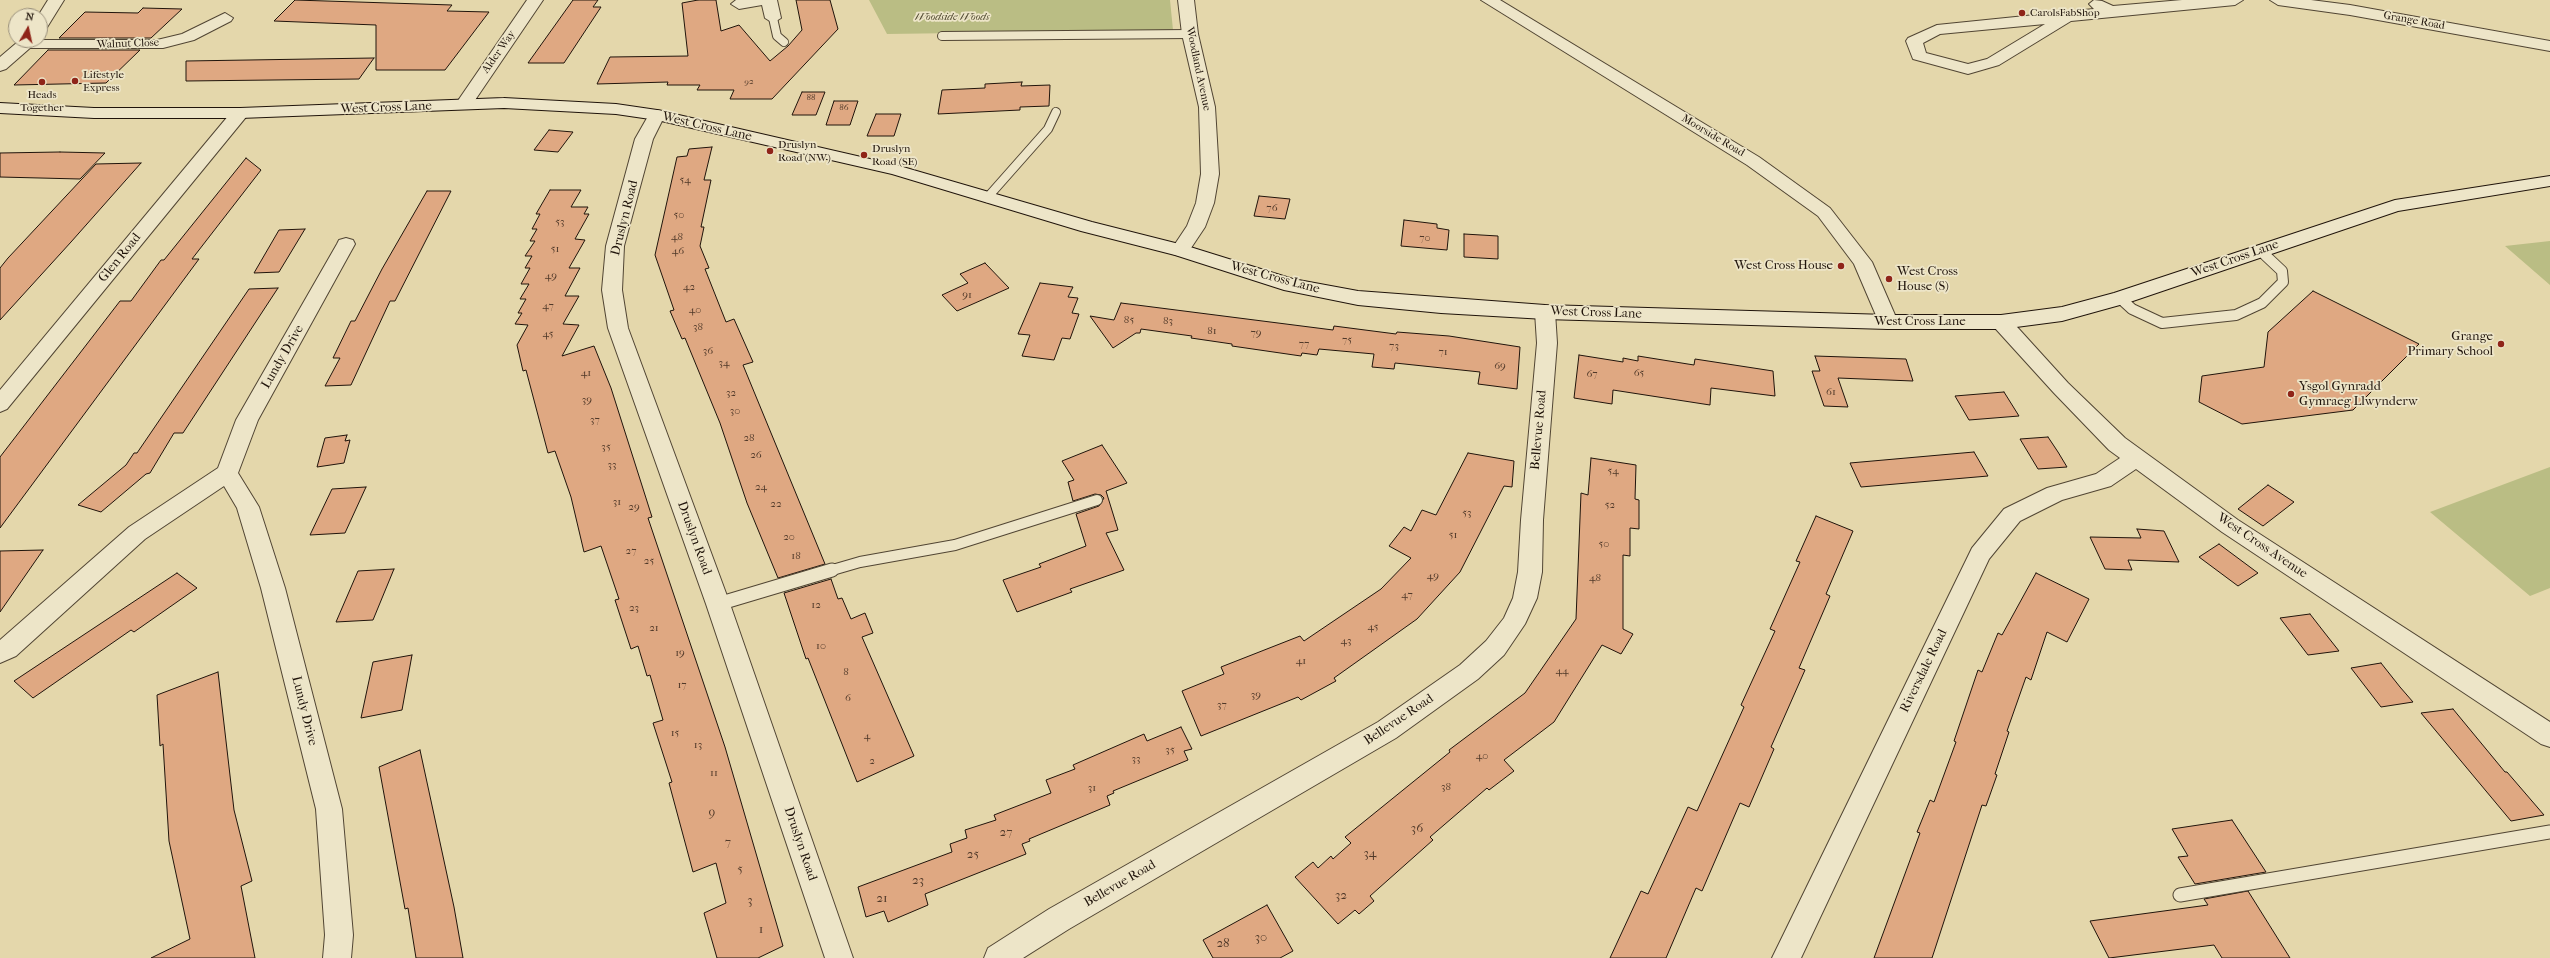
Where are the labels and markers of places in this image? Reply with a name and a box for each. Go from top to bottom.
place label: CarolsFabShop [2030,6,2100,20]
marker: CarolsFabShop [2017,8,2027,18]
place label: Lifestyle Express [83,68,124,94]
marker: Lifestyle Express [70,76,80,86]
marker: Heads Together [37,77,47,87]
place label: Heads Together [20,88,64,114]
place label: Druslyn Road (NW) [778,138,831,164]
place label: Druslyn Road (SE) [872,142,917,168]
marker: Druslyn Road (NW) [765,146,775,156]
marker: Druslyn Road (SE) [859,150,869,160]
place label: West Cross House [1734,258,1833,274]
marker: West Cross House [1836,261,1846,271]
place label: West Cross House (S) [1897,264,1958,295]
marker: West Cross House (S) [1884,274,1894,284]
place label: Grange Primary School [2407,329,2493,360]
marker: Grange Primary School [2496,339,2506,349]
place label: Ysgol Gynradd Gymraeg Llwynderw [2299,379,2418,410]
marker: Ysgol Gynradd Gymraeg Llwynderw [2286,389,2296,399]

